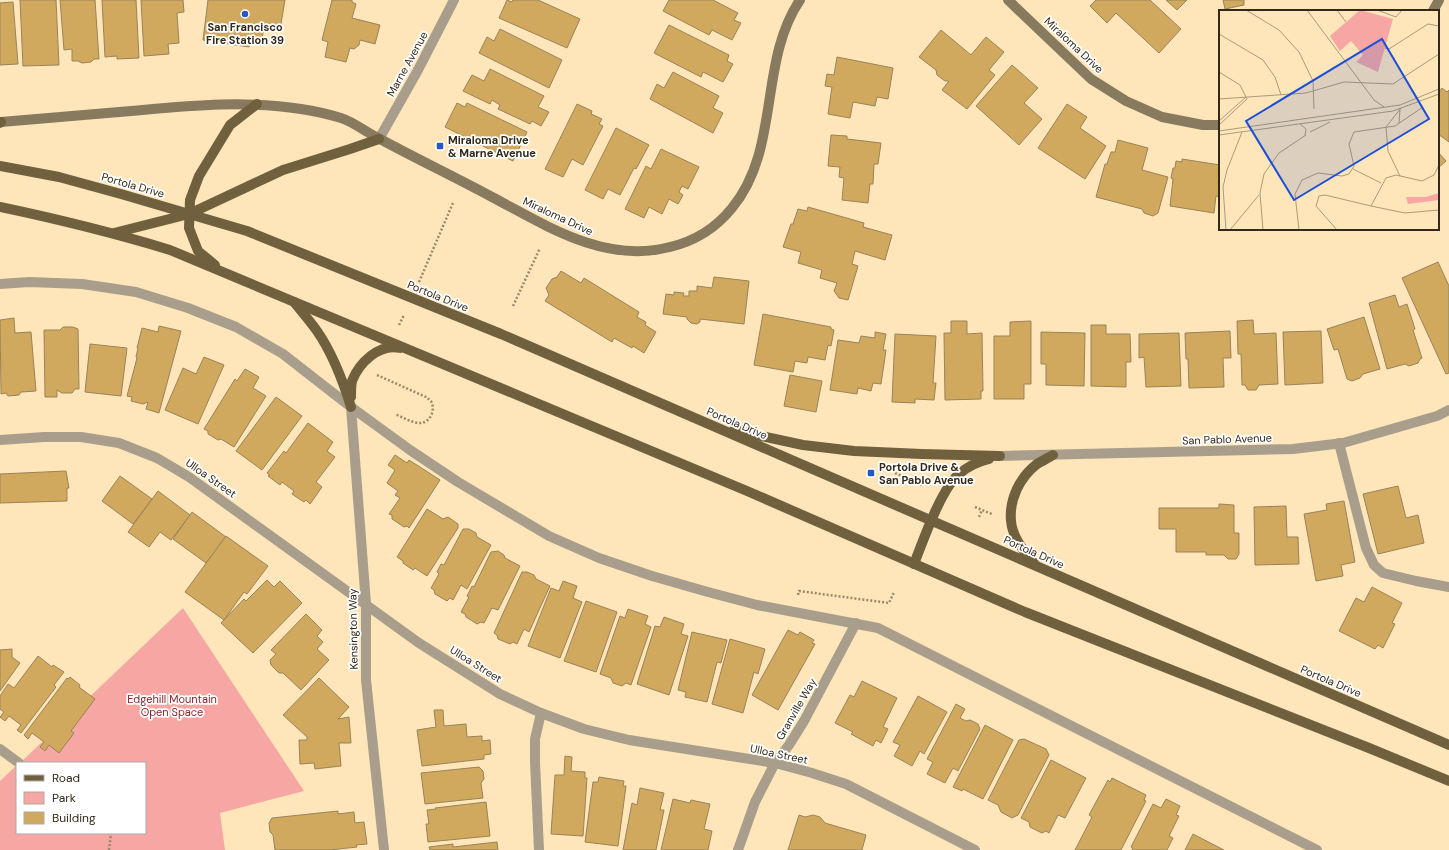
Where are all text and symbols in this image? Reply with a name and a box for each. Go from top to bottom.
marker: San Francisco Fire Station 39 [240,9,250,19]
inset map [1219,10,1439,230]
street label: Miraloma Drive [1042,14,1106,76]
place label: San Francisco Fire Station 39 [206,20,284,47]
street label: Marne Avenue [383,29,431,99]
place label: Miraloma Drive & Marne Avenue [448,133,536,160]
marker: Miraloma Drive & Marne Avenue [435,141,445,151]
street label: Portola Drive [100,169,166,201]
street label: Miraloma Drive [521,194,595,238]
street label: Portola Drive [405,277,471,315]
street label: Portola Drive [704,404,770,442]
street label: San Pablo Avenue [1182,430,1272,448]
street label: Ulloa Street [183,455,239,501]
place label: Portola Drive & San Pablo Avenue [879,460,974,487]
marker: Portola Drive & San Pablo Avenue [866,468,876,478]
street label: Portola Drive [1002,532,1066,572]
street label: Kensington Way [345,588,361,670]
street label: Ulloa Street [447,643,505,685]
street label: Portola Drive [1298,662,1364,700]
street label: Granville Way [773,676,819,742]
park label: Edgehill Mountain Open Space [127,692,217,719]
street label: Ulloa Street [749,741,809,767]
legend [16,762,146,834]
text: Road [52,770,80,786]
text: Park [52,790,76,806]
text: Building [52,810,96,826]

